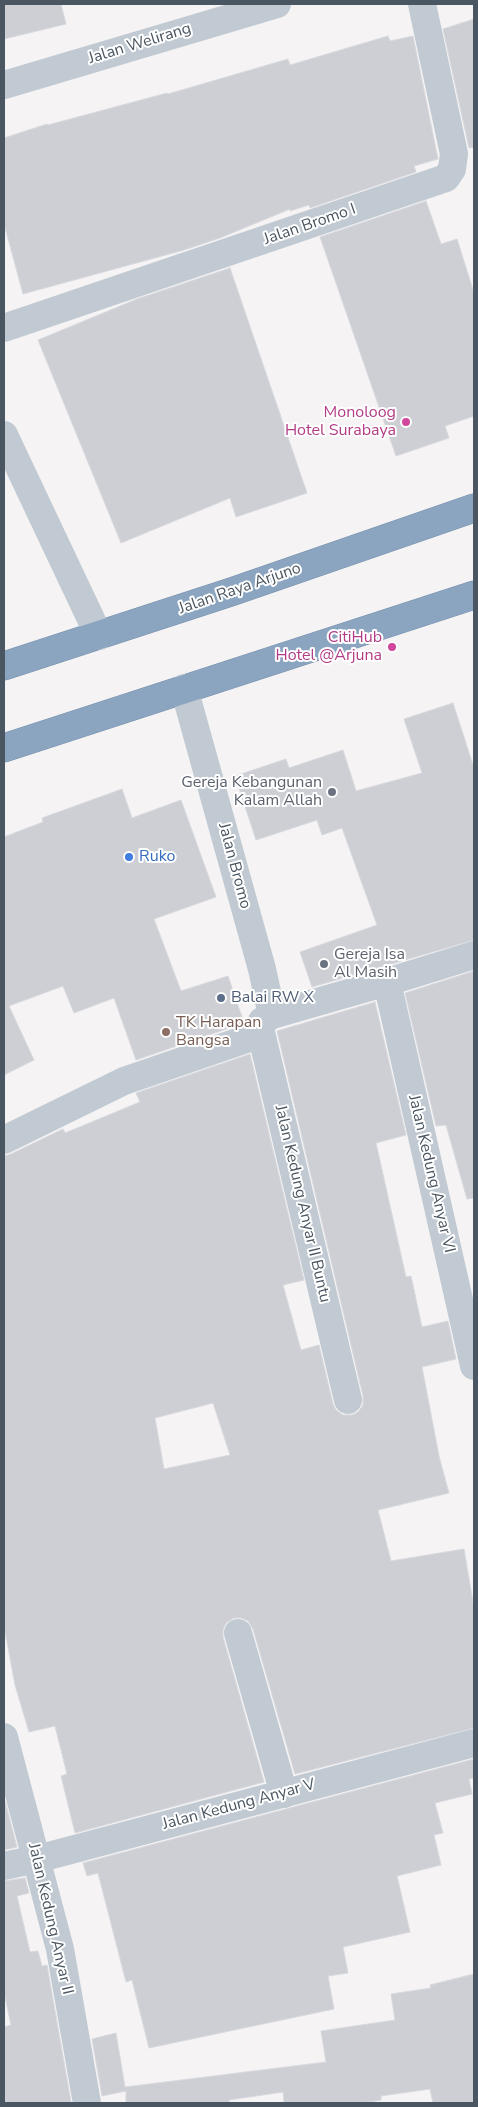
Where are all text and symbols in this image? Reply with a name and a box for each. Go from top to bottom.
street label: Jalan Welirang [86,19,194,69]
street label: Jalan Bromo I [261,200,359,250]
place label: Monoloog Hotel Surabaya [285,403,396,441]
marker: Monoloog Hotel Surabaya [400,416,412,428]
street label: Jalan Raya Arjuno [176,559,304,619]
place label: CitiHub Hotel @Arjuna [275,628,382,666]
marker: CitiHub Hotel @Arjuna [386,641,398,653]
place label: Gereja Kebangunan Kalam Allah [181,773,322,811]
marker: Gereja Kebangunan Kalam Allah [326,786,338,798]
street label: Jalan Bromo [213,821,255,911]
place label: Ruko [139,847,175,867]
marker: Ruko [123,851,135,863]
place label: Gereja Isa Al Masih [334,945,405,983]
marker: Gereja Isa Al Masih [318,958,330,970]
place label: Balai RW X [231,988,314,1008]
marker: Balai RW X [215,992,227,1004]
place label: TK Harapan Bangsa [176,1013,261,1051]
marker: TK Harapan Bangsa [160,1026,172,1038]
street label: Jalan Kedung Anyar VI [403,1093,459,1255]
street label: Jalan Kedung Anyar II Buntu [270,1103,334,1305]
street label: Jalan Kedung Anyar V [161,1775,317,1835]
street label: Jalan Kedung Anyar II [23,1842,77,1996]

